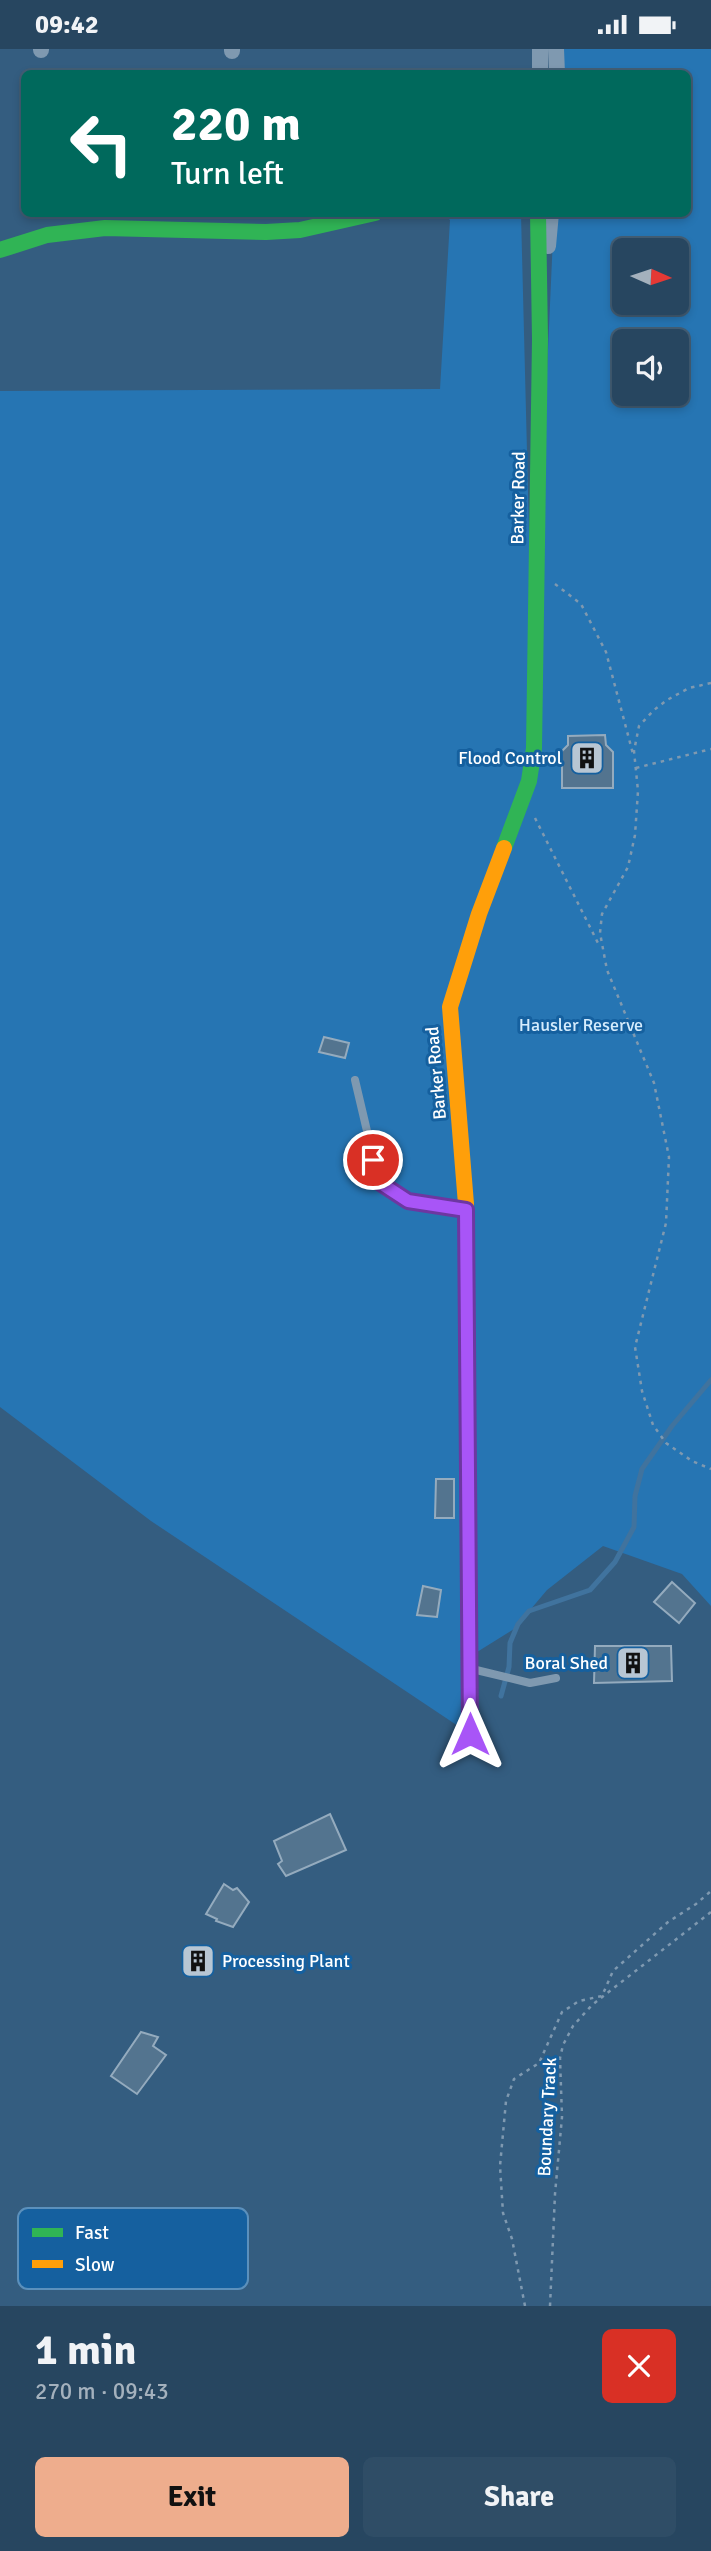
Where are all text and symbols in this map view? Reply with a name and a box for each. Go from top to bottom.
text: 09:42 [35,9,99,41]
text: 220 m [171,94,301,154]
icon: left [56,98,147,189]
text: Turn left [171,154,284,193]
north arrow [612,238,690,315]
map controls [612,238,689,406]
button: sound [612,329,689,406]
street label: Barker Road [506,451,530,545]
building icon: Flood Control [568,739,606,777]
place label: Flood Control [458,747,562,769]
park label: Hausler Reserve [519,1014,643,1036]
street label: Barker Road [421,1026,451,1120]
pin [343,1130,403,1190]
icon: arrive [354,1141,392,1179]
building icon: Boral Shed [614,1644,652,1682]
place label: Boral Shed [525,1652,608,1674]
position arrow [433,1697,507,1771]
building icon: Processing Plant [179,1942,217,1980]
place label: Processing Plant [222,1950,350,1972]
street label: Boundary Track [533,2057,561,2177]
legend [18,2208,248,2289]
text: Fast [75,2221,109,2245]
text: Slow [75,2253,115,2277]
text: 1 min [35,2325,136,2376]
button: close [602,2329,676,2403]
text: 270 m · 09:43 [35,2377,169,2406]
button: Exit [35,2457,349,2537]
button: Share [363,2457,676,2537]

